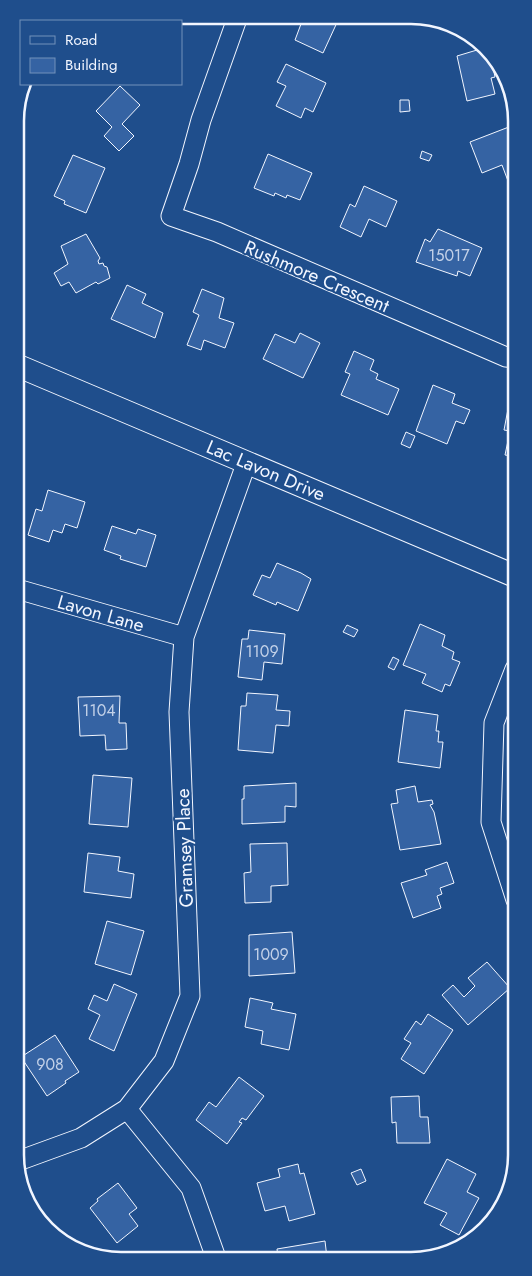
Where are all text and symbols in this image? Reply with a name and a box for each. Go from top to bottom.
legend [20,20,182,85]
text: Road [65,29,97,51]
text: Building [65,54,117,76]
street label: Rushmore Crescent [240,234,394,319]
house number: 15017 [428,244,470,267]
street label: Lac Lavon Drive [202,433,329,508]
street label: Lavon Lane [54,588,148,639]
house number: 1109 [245,640,279,663]
house number: 1104 [82,699,116,722]
street label: Gramsey Place [169,788,200,908]
house number: 1009 [253,943,289,966]
house number: 908 [36,1053,64,1076]

